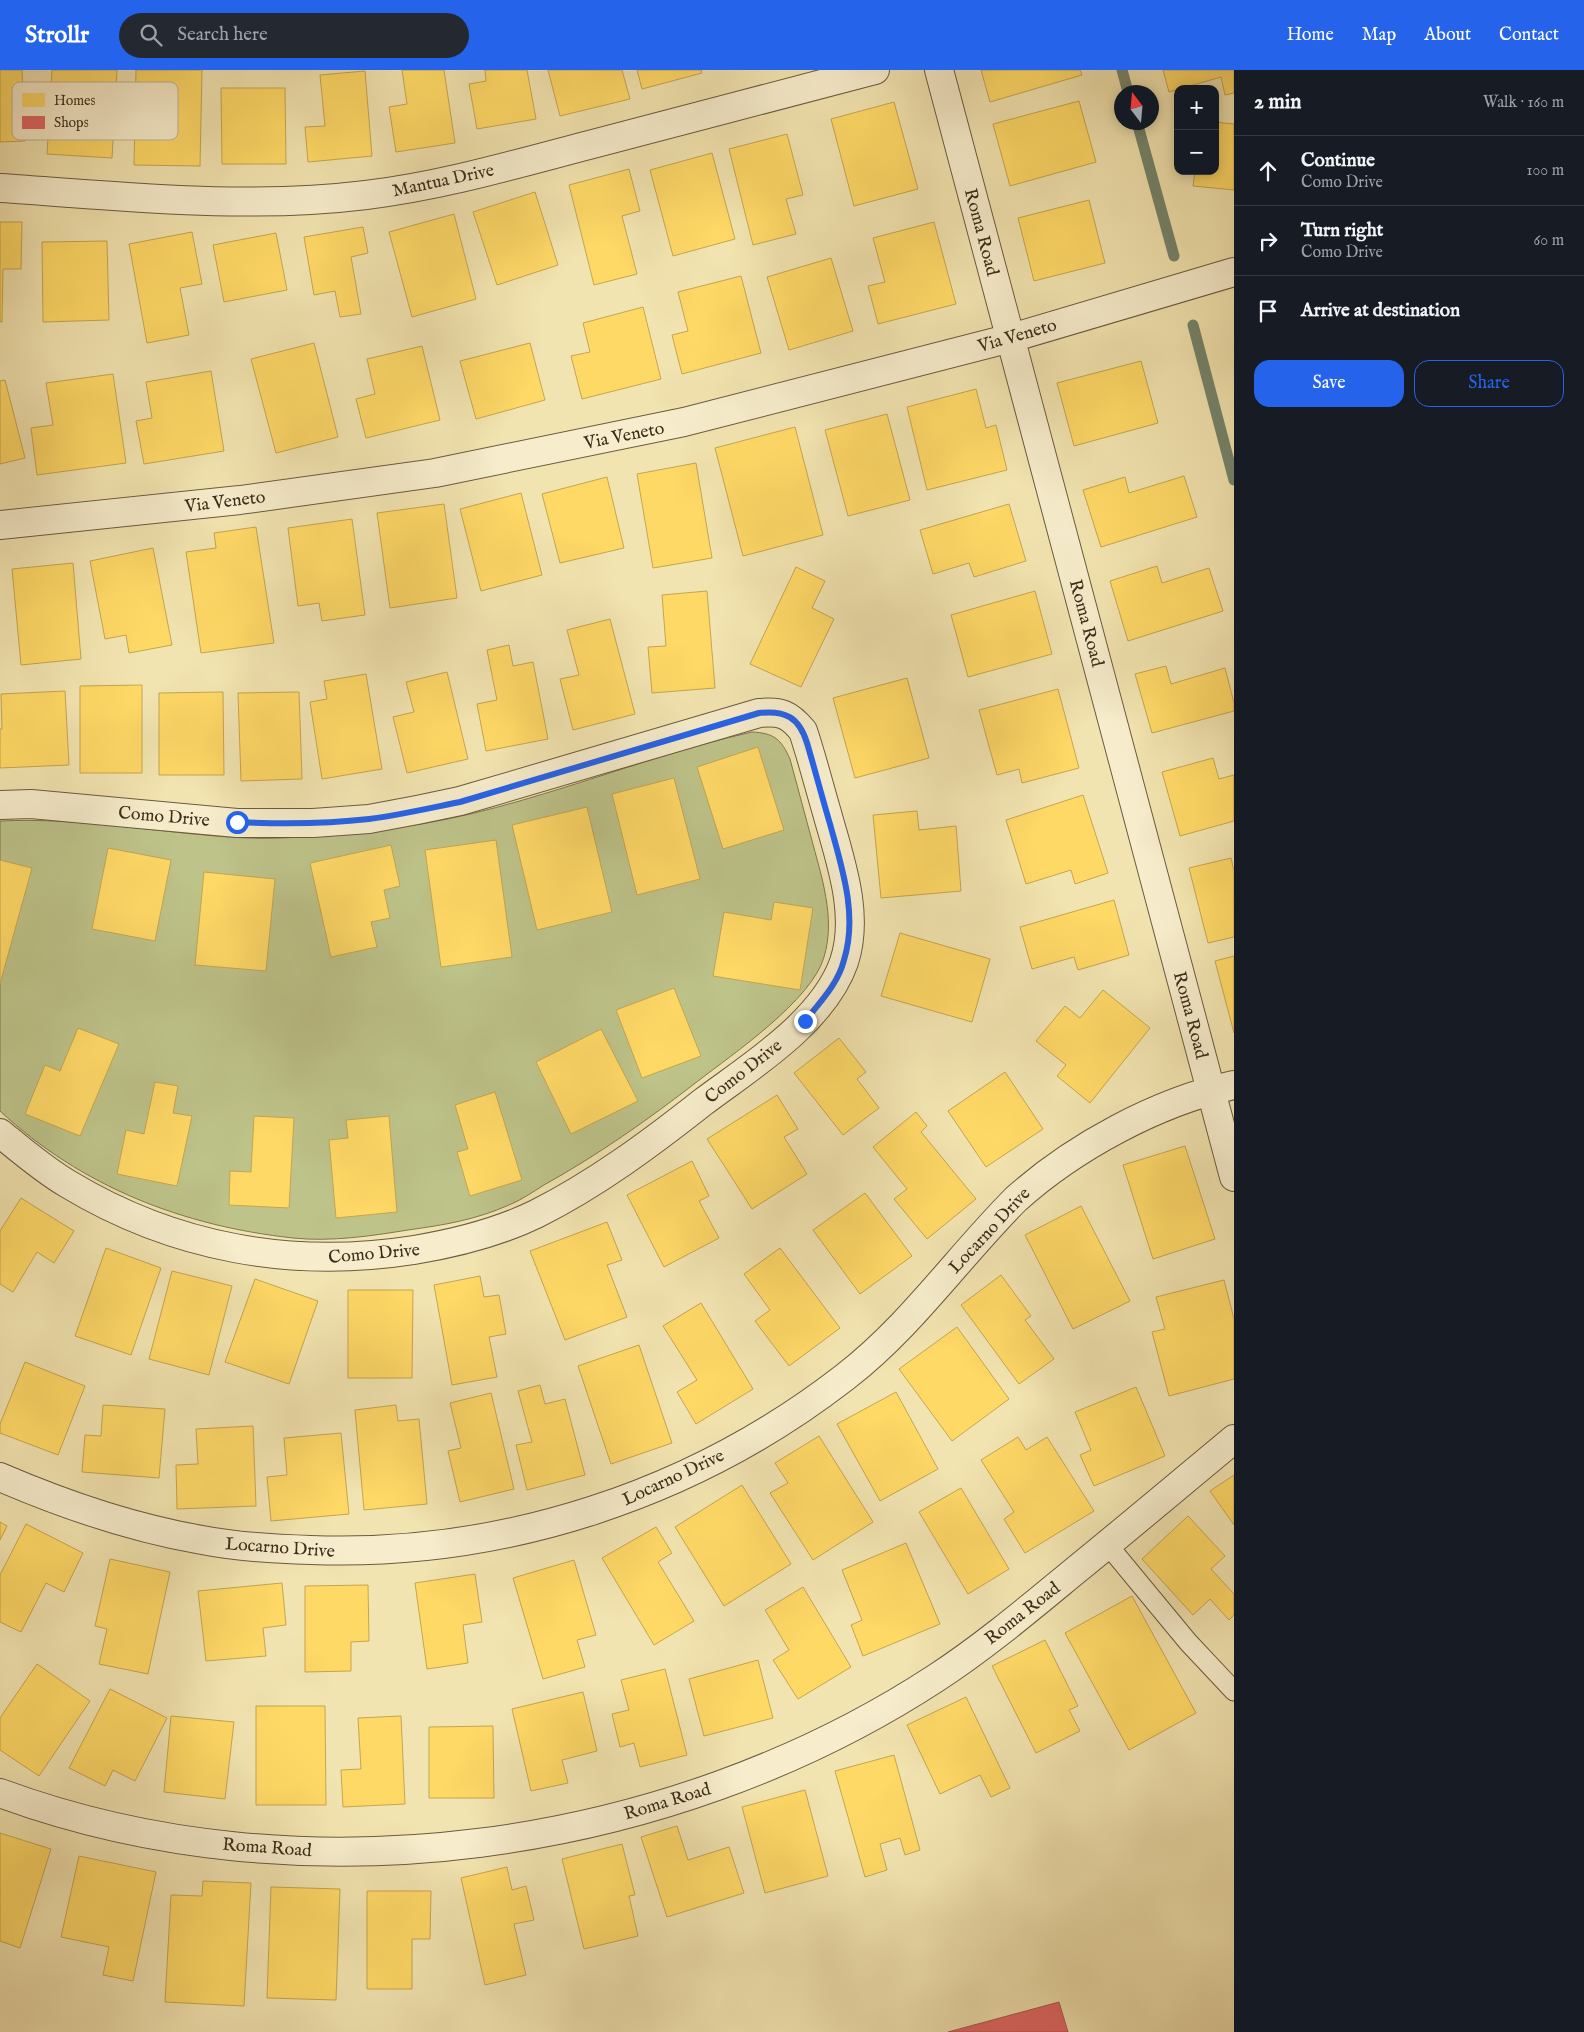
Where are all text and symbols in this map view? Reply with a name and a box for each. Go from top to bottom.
search box [119,13,469,58]
text: Strollr [25,20,89,51]
icon: search [137,21,165,49]
text: Search here [177,23,268,47]
text: Home [1287,24,1334,47]
text: Map [1362,24,1396,47]
text: About [1424,24,1471,47]
text: Contact [1499,24,1559,47]
legend [12,82,178,140]
north arrow [1114,85,1159,130]
map controls [1174,85,1219,175]
button: + [1174,85,1219,130]
text: 2 min [1254,89,1301,116]
text: Homes [54,92,96,110]
text: Walk · 160 m [1483,93,1564,113]
text: Shops [54,114,89,132]
button: − [1174,130,1219,175]
text: Continue [1301,149,1375,173]
icon: ahead [1254,157,1282,185]
street label: Mantua Drive [390,159,496,203]
text: 100 m [1527,161,1564,181]
text: Como Drive [1301,173,1383,193]
street label: Roma Road [958,186,1003,279]
text: Turn right [1301,219,1383,243]
icon: right [1254,227,1282,255]
text: 60 m [1534,231,1564,251]
text: Como Drive [1301,243,1383,263]
icon: arrive [1254,297,1282,325]
text: Arrive at destination [1301,299,1460,323]
street label: Via Veneto [974,314,1060,359]
button: Save [1254,360,1404,407]
button: Share [1414,360,1564,407]
street label: Via Veneto [581,417,667,456]
street label: Via Veneto [183,486,267,519]
street label: Roma Road [1063,577,1108,670]
street label: Como Drive [117,802,211,833]
route start [226,811,249,834]
street label: Roma Road [1167,969,1212,1062]
route end [794,1010,817,1033]
street label: Como Drive [701,1035,787,1110]
street label: Locarno Drive [944,1183,1036,1279]
street label: Como Drive [327,1239,421,1270]
street label: Locarno Drive [619,1445,728,1512]
street label: Locarno Drive [224,1533,336,1564]
street label: Roma Road [981,1577,1066,1651]
street label: Roma Road [621,1778,714,1827]
street label: Roma Road [221,1834,313,1863]

